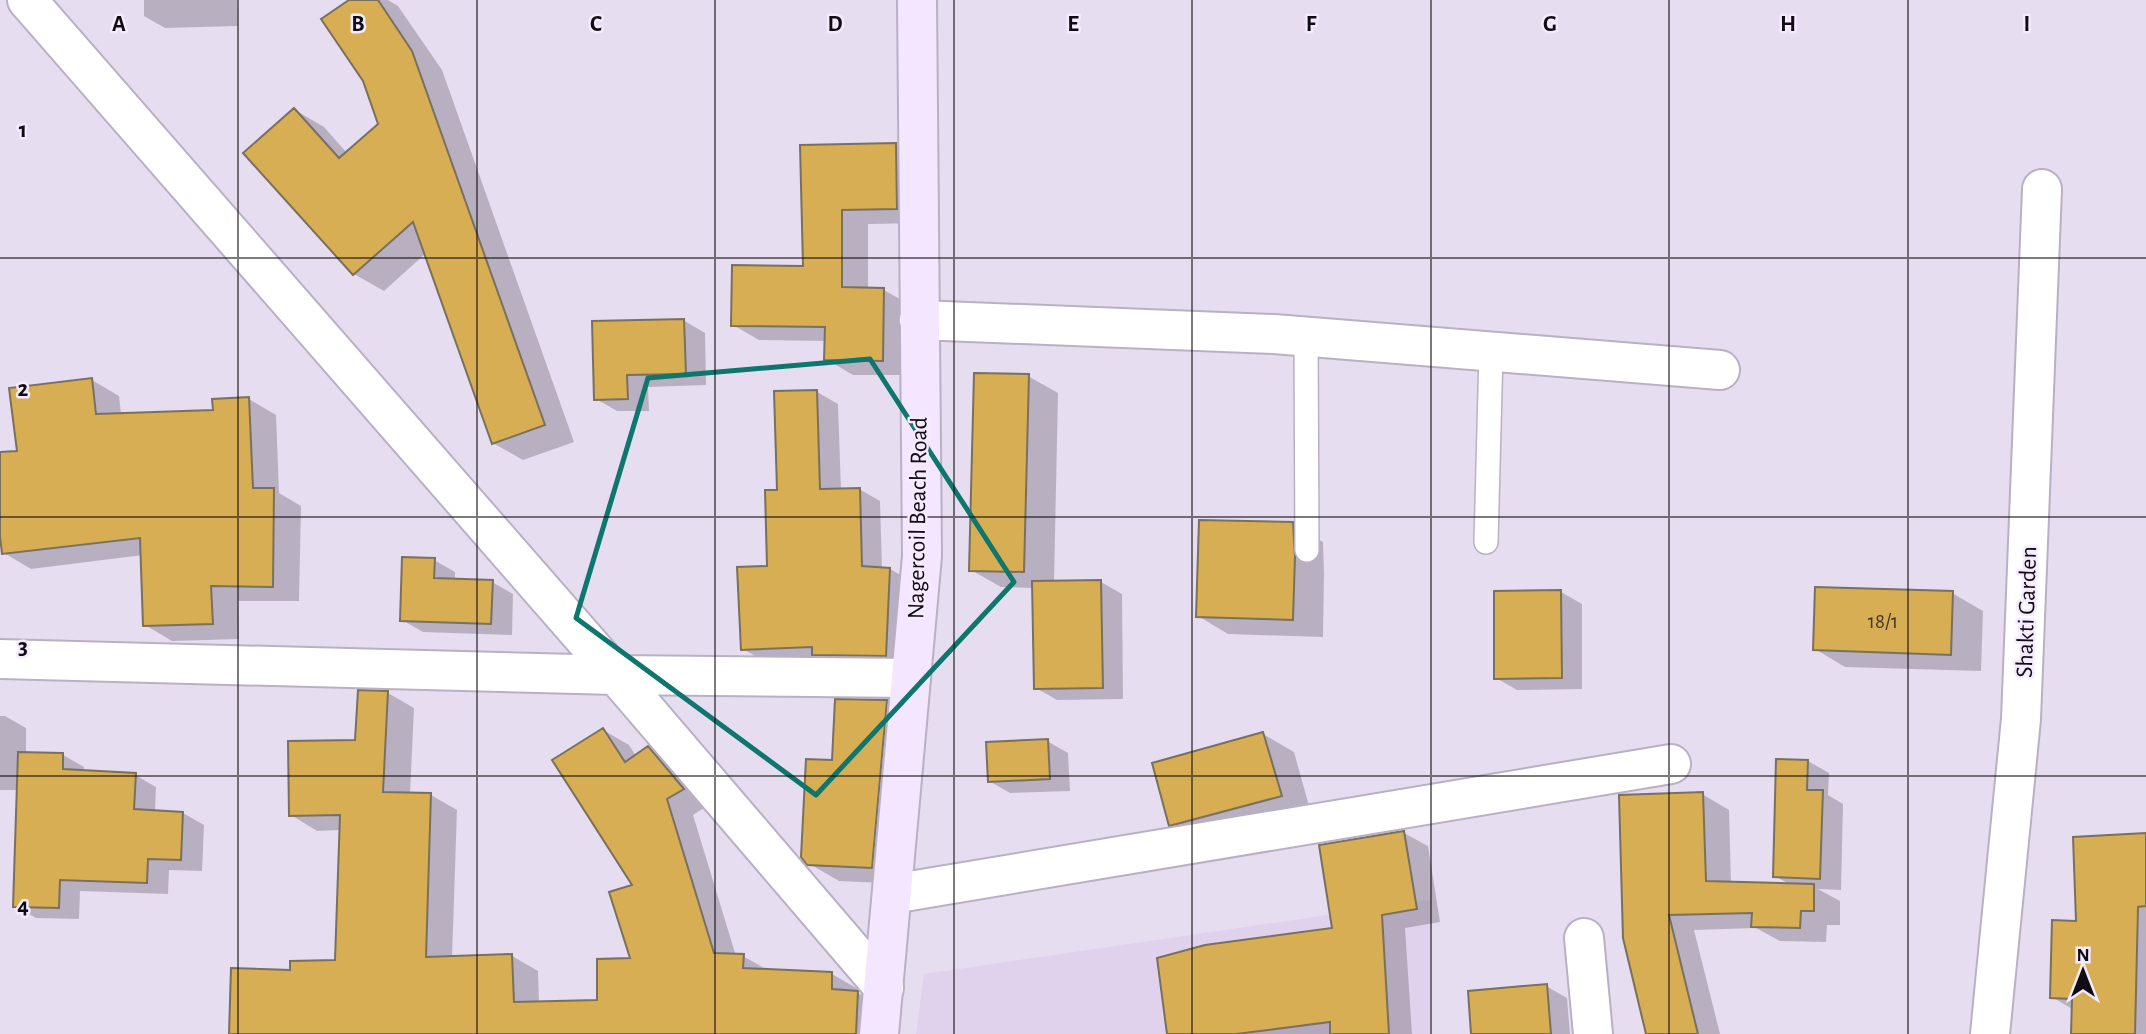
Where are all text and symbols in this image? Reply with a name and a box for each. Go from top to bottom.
text: A [112,13,126,36]
text: B [351,13,365,36]
text: C [590,13,602,36]
text: D [827,13,843,36]
text: E [1067,13,1079,36]
text: F [1306,13,1317,36]
text: G [1543,13,1557,36]
text: H [1780,13,1796,36]
text: I [2024,13,2030,36]
text: 1 [19,119,27,142]
text: 2 [18,378,29,401]
street label: Nagercoil Beach Road [904,417,932,619]
street label: Shakti Garden [2013,546,2041,678]
house number: 18/1 [1868,611,1898,632]
text: 3 [18,636,28,659]
text: 4 [17,895,29,918]
north arrow [2048,936,2118,1006]
text: N [2076,946,2090,965]

